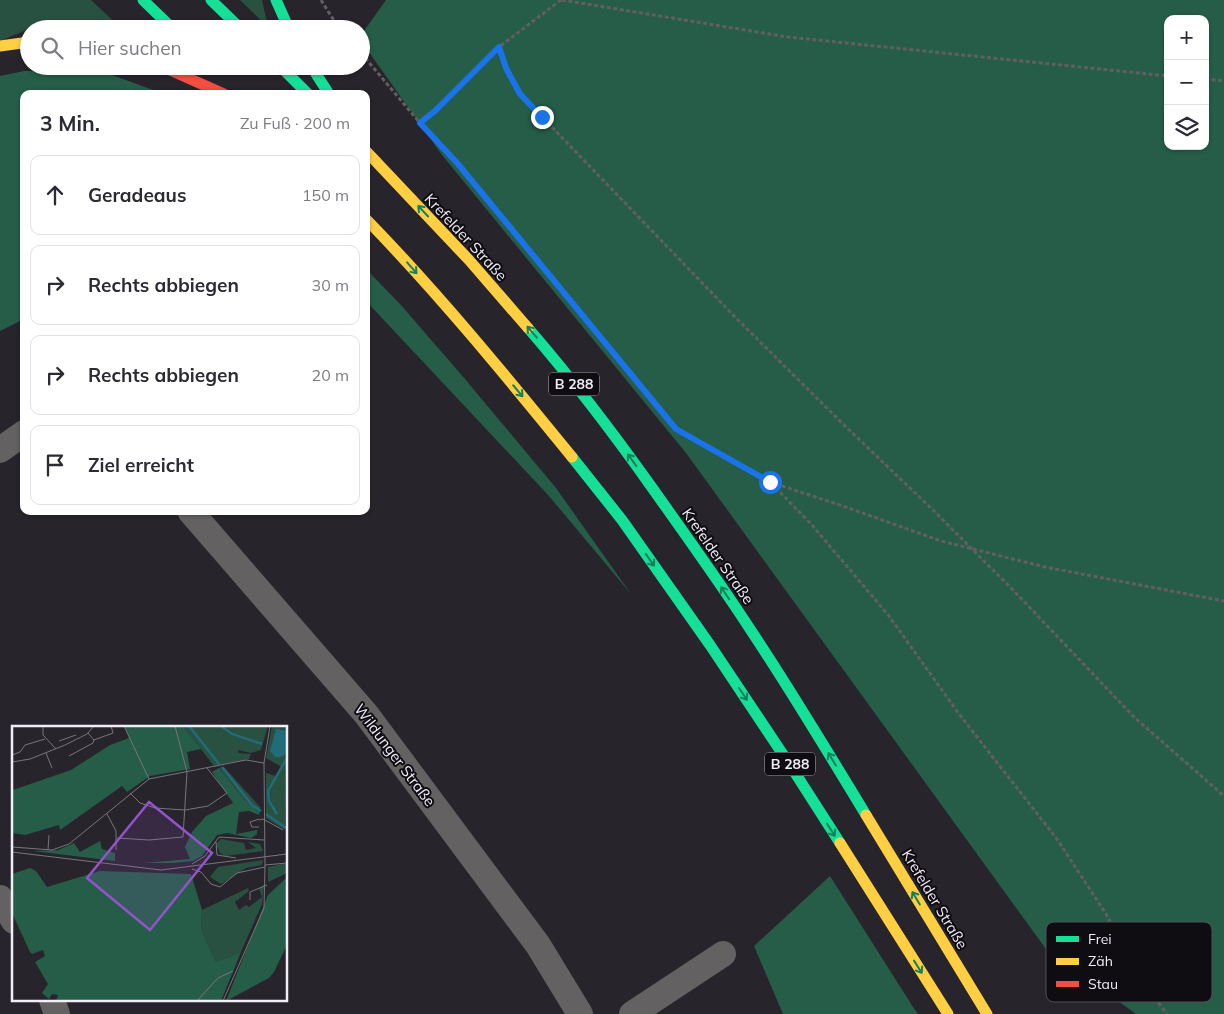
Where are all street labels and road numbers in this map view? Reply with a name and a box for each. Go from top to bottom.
street label: Krefelder Straße [421,189,511,285]
road number: B 288 [549,372,599,396]
street label: Krefelder Straße [678,504,758,608]
street label: Wildunger Straße [350,700,440,810]
road number: B 288 [765,752,815,776]
street label: Krefelder Straße [898,846,972,952]

